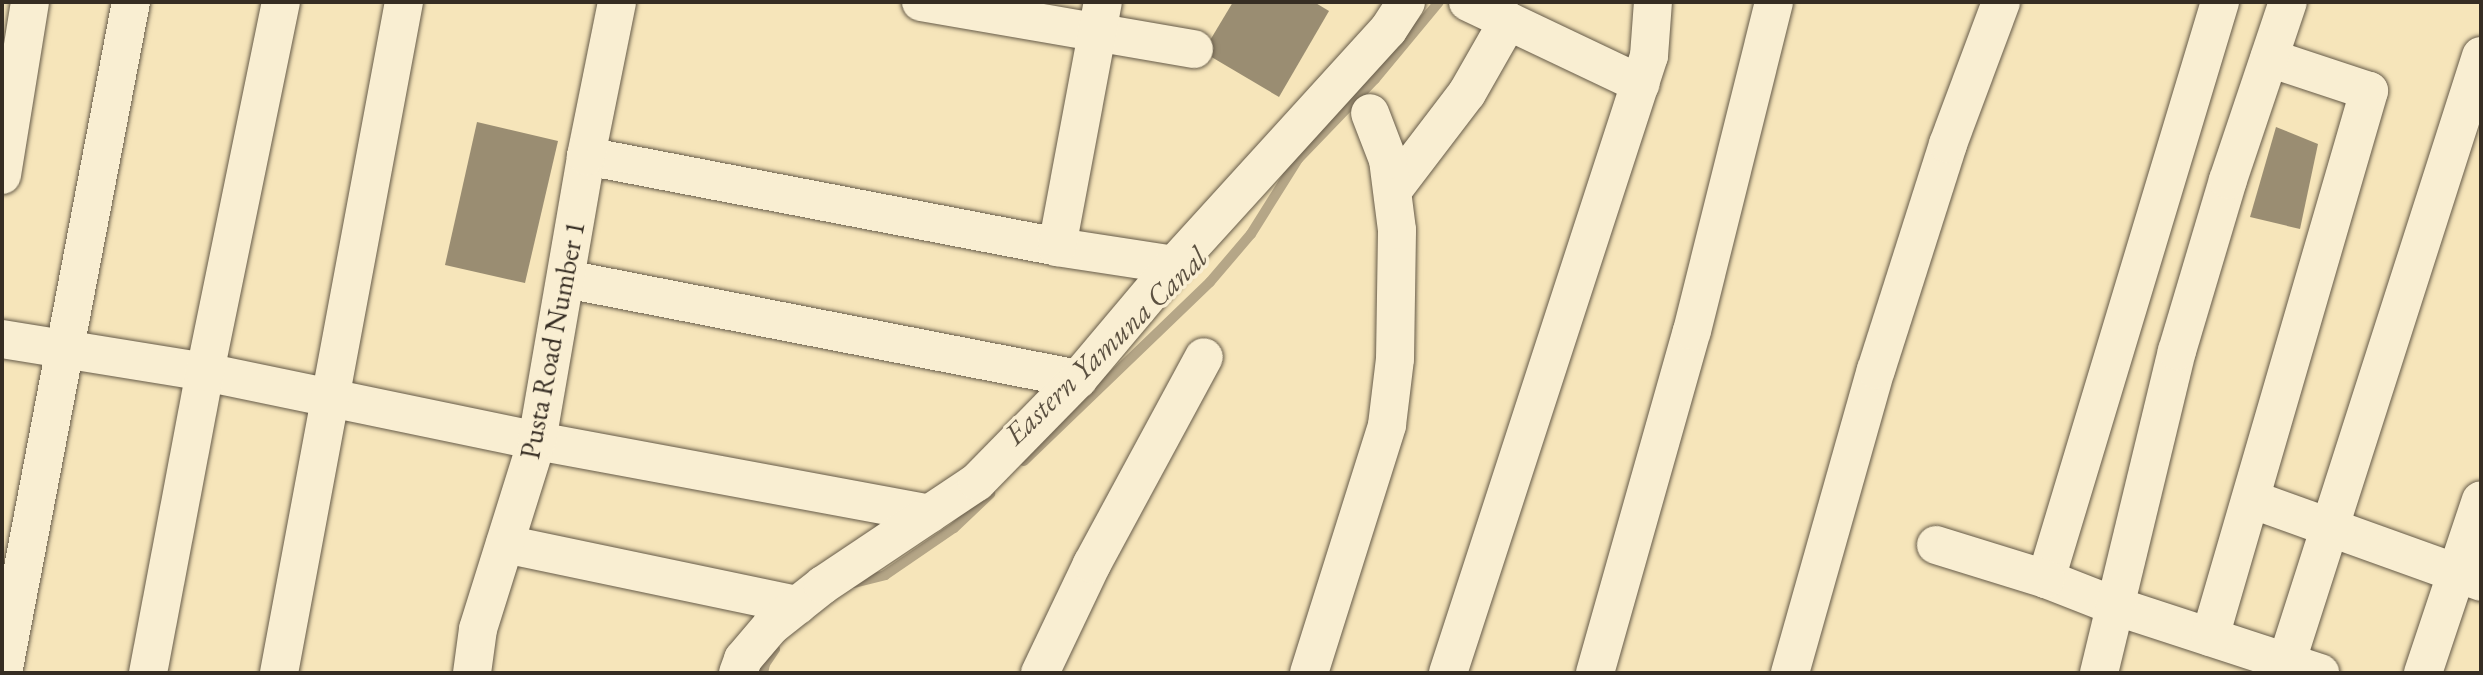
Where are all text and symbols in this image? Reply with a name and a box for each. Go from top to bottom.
street label: Pusta Road Number 1 [512,218,592,462]
water label: Eastern Yamuna Canal [997,240,1215,452]

